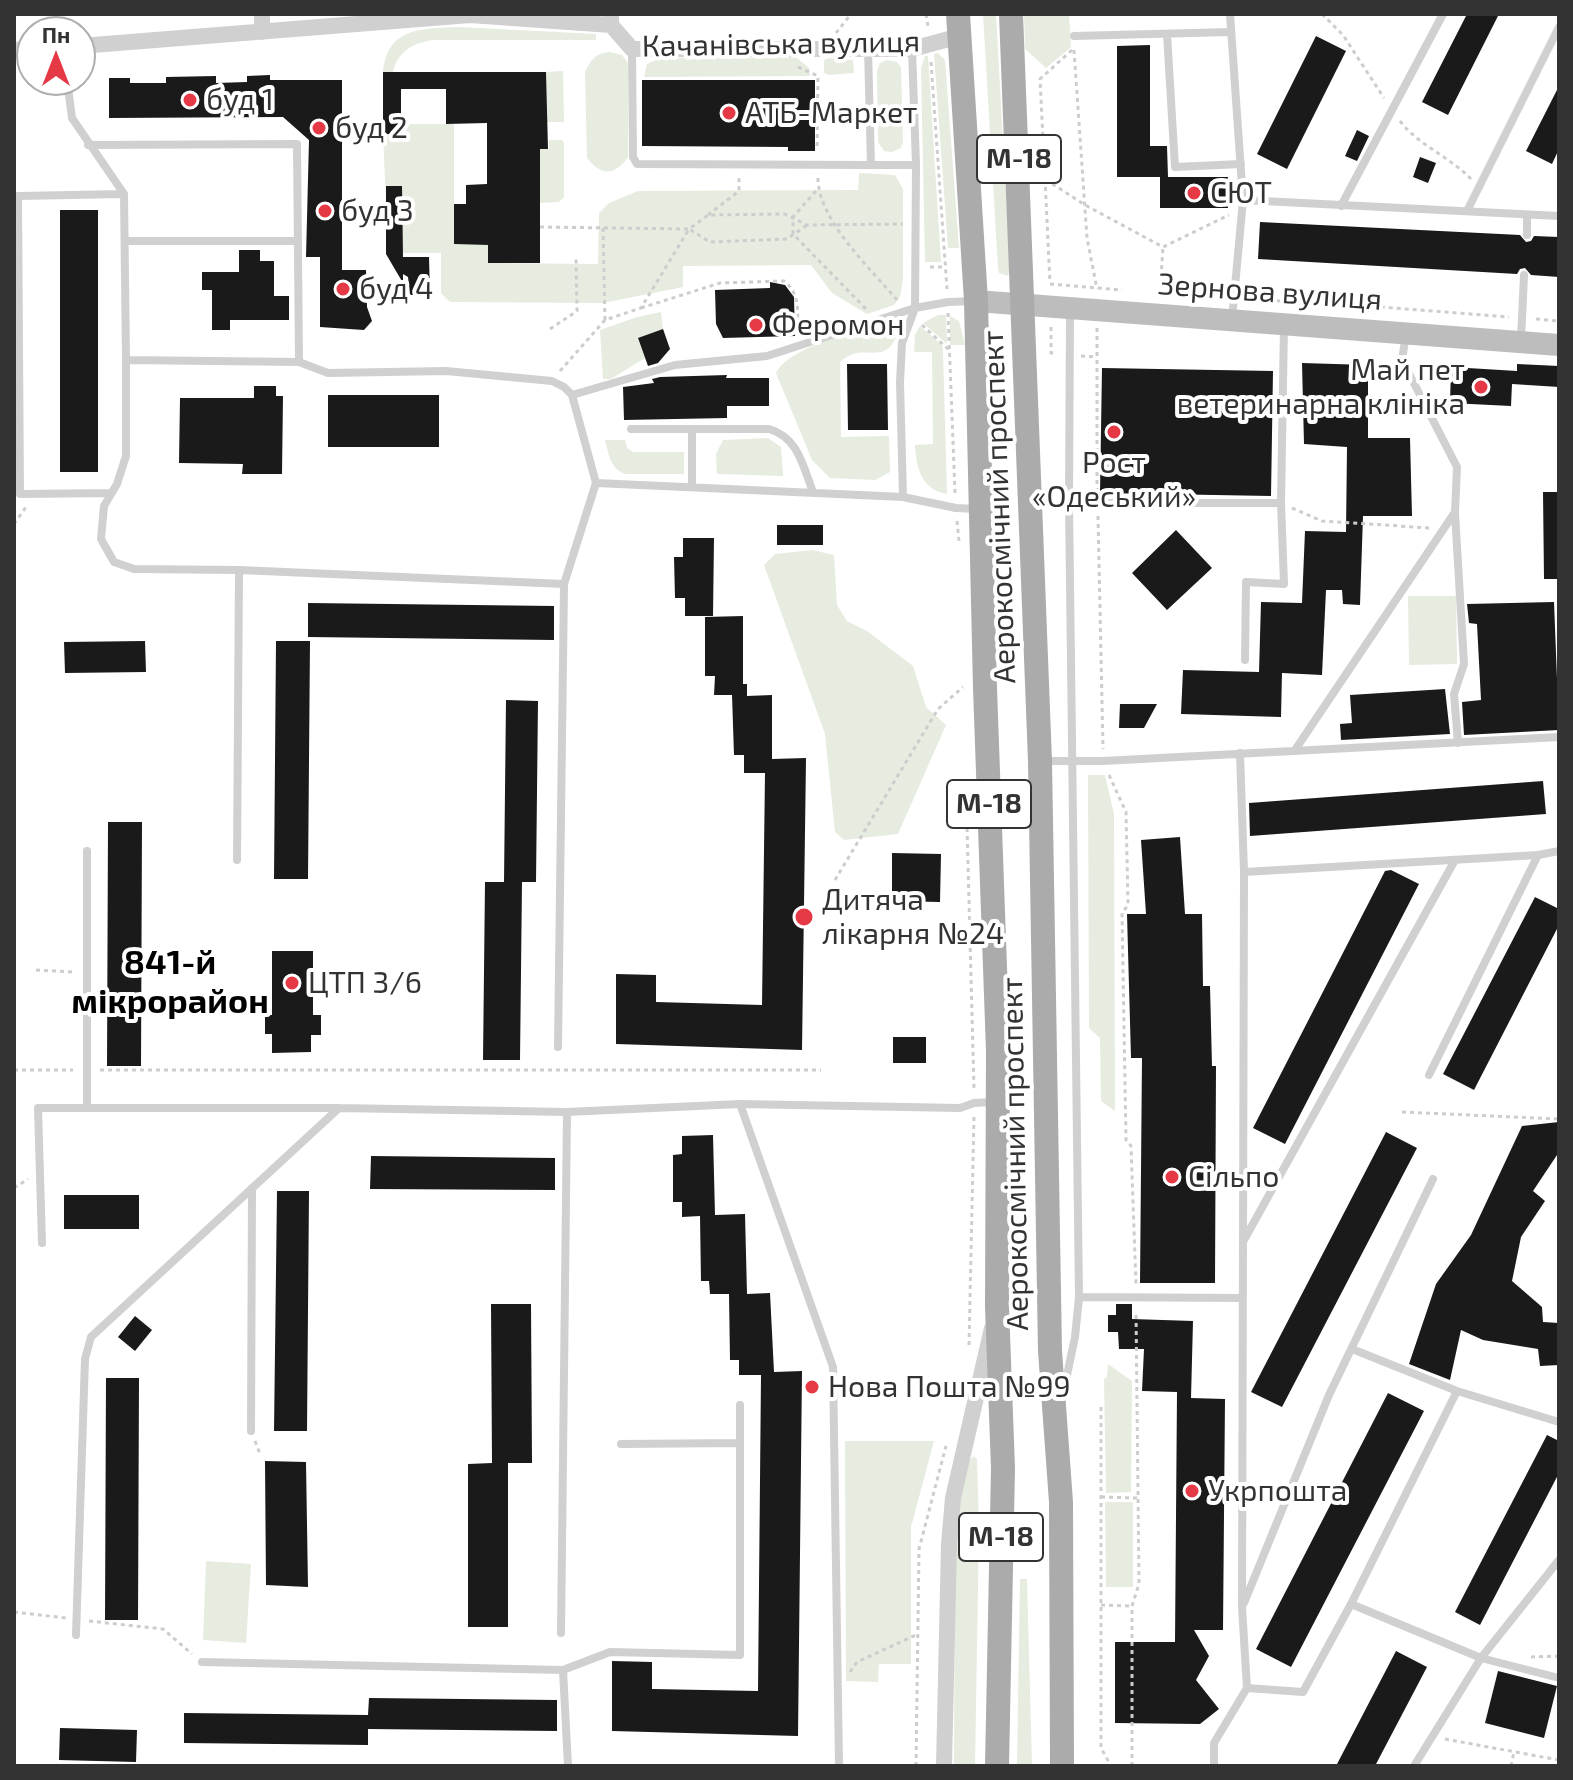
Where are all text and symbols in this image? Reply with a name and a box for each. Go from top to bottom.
north arrow [16,16,96,96]
text: Пн [42,21,70,47]
street label: Качанівська вулиця [642,24,920,64]
place label: буд 1 [206,82,274,118]
marker: буд 1 [181,91,199,109]
place label: АТБ-Маркет [745,95,917,131]
marker: АТБ-Маркет [720,104,738,122]
place label: буд 2 [335,110,408,146]
marker: буд 2 [310,119,328,137]
road number: М-18 [977,135,1061,183]
place label: СЮТ [1210,175,1272,211]
marker: СЮТ [1185,184,1203,202]
place label: буд 3 [341,193,414,229]
marker: буд 3 [316,202,334,220]
street label: Зернова вулиця [1157,266,1383,318]
place label: буд 4 [359,271,434,307]
marker: буд 4 [334,280,352,298]
place label: Феромон [772,307,904,343]
marker: Феромон [747,316,765,334]
street label: Аерокосмічний проспект [975,330,1023,684]
place label: Май пет ветеринарна клініка [1177,352,1465,422]
marker: Май пет ветеринарна клініка [1472,378,1490,396]
marker: Рост «Одеський» [1105,423,1123,441]
place label: Рост «Одеський» [1032,445,1196,516]
road number: М-18 [947,780,1031,828]
place label: Дитяча лікарня №24 [822,882,1004,952]
marker: Дитяча лікарня №24 [793,906,815,928]
district label: 841-й мікрорайон [71,943,269,1022]
place label: ЦТП 3/6 [308,965,422,1001]
marker: ЦТП 3/6 [283,974,301,992]
street label: Аерокосмічний проспект [994,977,1036,1331]
place label: Сільпо [1188,1159,1279,1195]
marker: Сільпо [1163,1168,1181,1186]
place label: Нова Пошта №99 [828,1369,1071,1405]
marker: Нова Пошта №99 [803,1378,821,1396]
place label: Укрпошта [1208,1473,1347,1509]
marker: Укрпошта [1183,1482,1201,1500]
road number: М-18 [959,1513,1043,1561]

